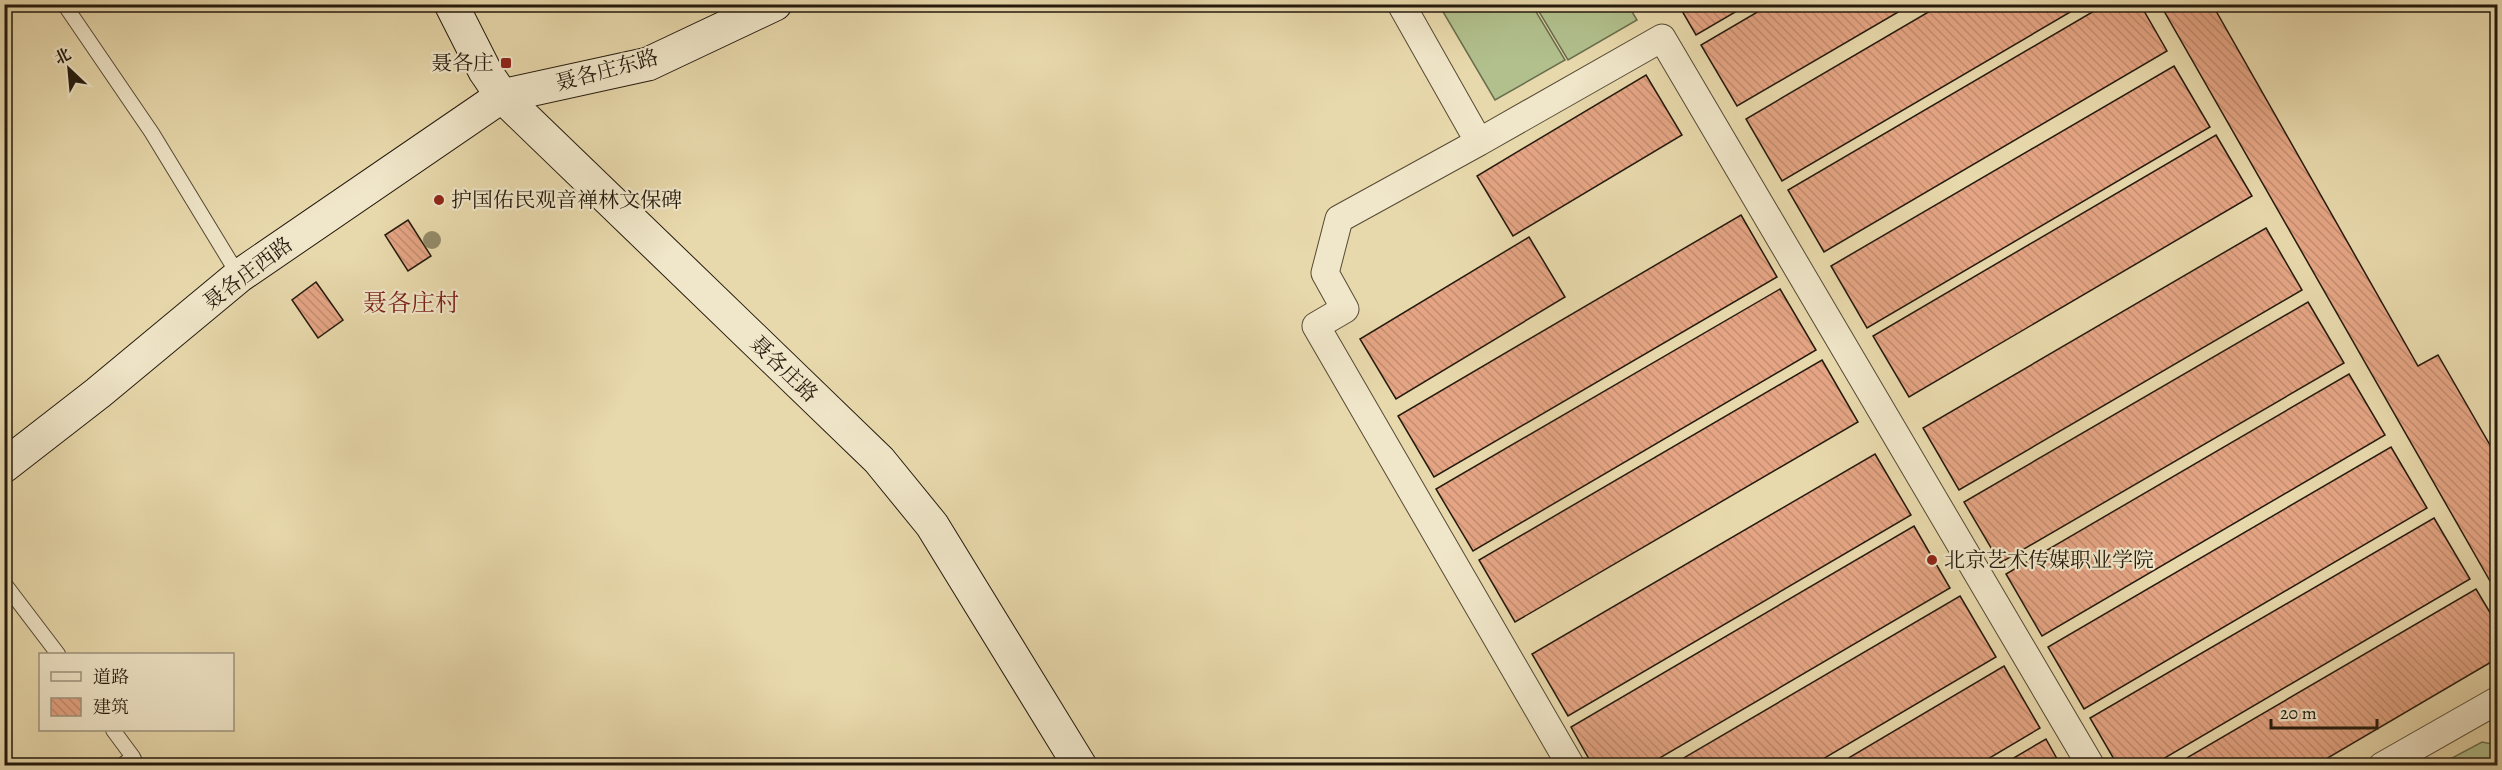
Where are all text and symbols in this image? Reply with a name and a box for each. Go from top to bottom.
north arrow [39,39,99,99]
text: 北 [51,43,75,70]
street label: 聂各庄东路 [553,43,661,97]
place label: 聂各庄 [431,49,494,77]
marker: 聂各庄 [499,56,513,70]
place label: 护国佑民观音禅林文保碑 [451,186,682,214]
marker: 护国佑民观音禅林文保碑 [432,193,446,207]
street label: 聂各庄西路 [198,230,298,316]
district label: 聂各庄村 [363,287,459,319]
street label: 聂各庄路 [744,330,824,408]
place label: 北京艺术传媒职业学院 [1944,546,2154,574]
marker: 北京艺术传媒职业学院 [1925,553,1939,567]
legend [39,653,234,731]
text: 道路 [93,665,129,689]
scale bar [2271,692,2378,730]
text: 建筑 [93,695,129,719]
text: 20 m [2280,701,2317,725]

